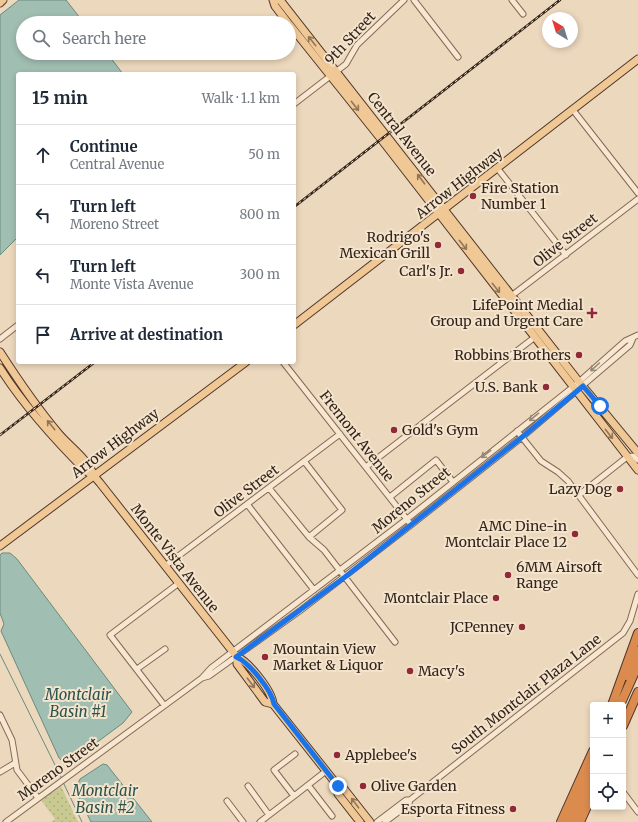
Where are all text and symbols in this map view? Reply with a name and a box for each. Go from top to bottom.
street label: 9th Street [321,7,380,68]
north arrow [542,12,578,48]
search box [16,16,296,60]
icon: search [30,27,52,49]
text: Search here [62,29,146,48]
one-way arrow [308,36,317,46]
text: 15 min [32,87,88,109]
street label: Central Avenue [364,89,440,179]
text: Walk · 1.1 km [202,90,280,107]
one-way arrow [351,101,359,112]
text: Continue [70,137,138,156]
street label: Arrow Highway [411,143,507,223]
icon: ahead [32,144,54,166]
text: 50 m [248,146,280,163]
text: Central Avenue [70,156,164,173]
one-way arrow [417,174,425,185]
place label: Fire Station Number 1 [481,179,559,213]
marker: Fire Station Number 1 [468,191,478,201]
text: Turn left [70,197,136,216]
icon: left [32,204,54,226]
text: 800 m [239,206,280,223]
street label: Olive Street [529,209,601,271]
text: Moreno Street [70,216,159,233]
place label: Rodrigo's Mexican Grill [339,228,431,262]
one-way arrow [458,239,467,250]
marker: Rodrigo's Mexican Grill [433,240,443,250]
text: Turn left [70,257,136,276]
place label: Carl's Jr. [399,262,453,280]
icon: left [32,264,54,286]
text: 300 m [240,266,280,283]
marker: Carl's Jr. [456,266,466,276]
text: Monte Vista Avenue [70,276,193,293]
one-way arrow [492,282,501,293]
place label: LifePoint Medial Group and Urgent Care [430,296,584,330]
marker: LifePoint Medial Group and Urgent Care [586,307,598,319]
icon: arrive [32,324,54,346]
text: Arrive at destination [70,325,223,344]
place label: Robbins Brothers [454,346,571,364]
marker: Robbins Brothers [574,350,584,360]
one-way arrow [591,362,601,371]
place label: U.S. Bank [475,378,538,396]
marker: U.S. Bank [541,382,551,392]
street label: Fremont Avenue [316,387,398,485]
route start [591,397,609,415]
street label: Arrow Highway [67,404,163,483]
one-way arrow [528,412,539,421]
one-way arrow [47,419,56,430]
place label: Gold's Gym [402,421,479,439]
marker: Gold's Gym [389,425,399,435]
one-way arrow [605,429,614,440]
one-way arrow [481,450,492,459]
street label: Olive Street [210,460,283,521]
street label: Moreno Street [368,462,454,537]
place label: Lazy Dog [549,480,613,498]
marker: Lazy Dog [615,484,625,494]
street label: Monte Vista Avenue [127,500,223,616]
place label: AMC Dine-in Montclair Place 12 [445,517,567,551]
marker: AMC Dine-in Montclair Place 12 [570,529,580,539]
place label: 6MM Airsoft Range [516,558,603,592]
marker: 6MM Airsoft Range [503,570,513,580]
place label: Montclair Place [384,589,488,607]
marker: Montclair Place [491,593,501,603]
place label: JCPenney [449,618,515,636]
marker: JCPenney [517,622,527,632]
street label: South Montclair Plaza Lane [448,630,604,758]
place label: Mountain View Market & Liquor [273,640,383,674]
marker: Mountain View Market & Liquor [260,652,270,662]
place label: Macy's [418,662,465,680]
marker: Macy's [405,666,415,676]
one-way arrow [247,678,256,689]
water label: Montclair Basin #1 [44,685,112,721]
map controls [590,702,626,810]
button: + [590,702,626,738]
street label: Moreno Street [14,733,103,804]
button: − [590,738,626,774]
place label: Applebee's [344,746,417,764]
marker: Applebee's [332,750,342,760]
button: locate [590,774,626,810]
route end [329,777,347,795]
place label: Olive Garden [371,777,457,795]
water label: Montclair Basin #2 [71,781,139,817]
marker: Olive Garden [358,781,368,791]
one-way arrow [351,797,359,808]
place label: Esporta Fitness [401,800,505,818]
marker: Esporta Fitness [508,804,518,814]

